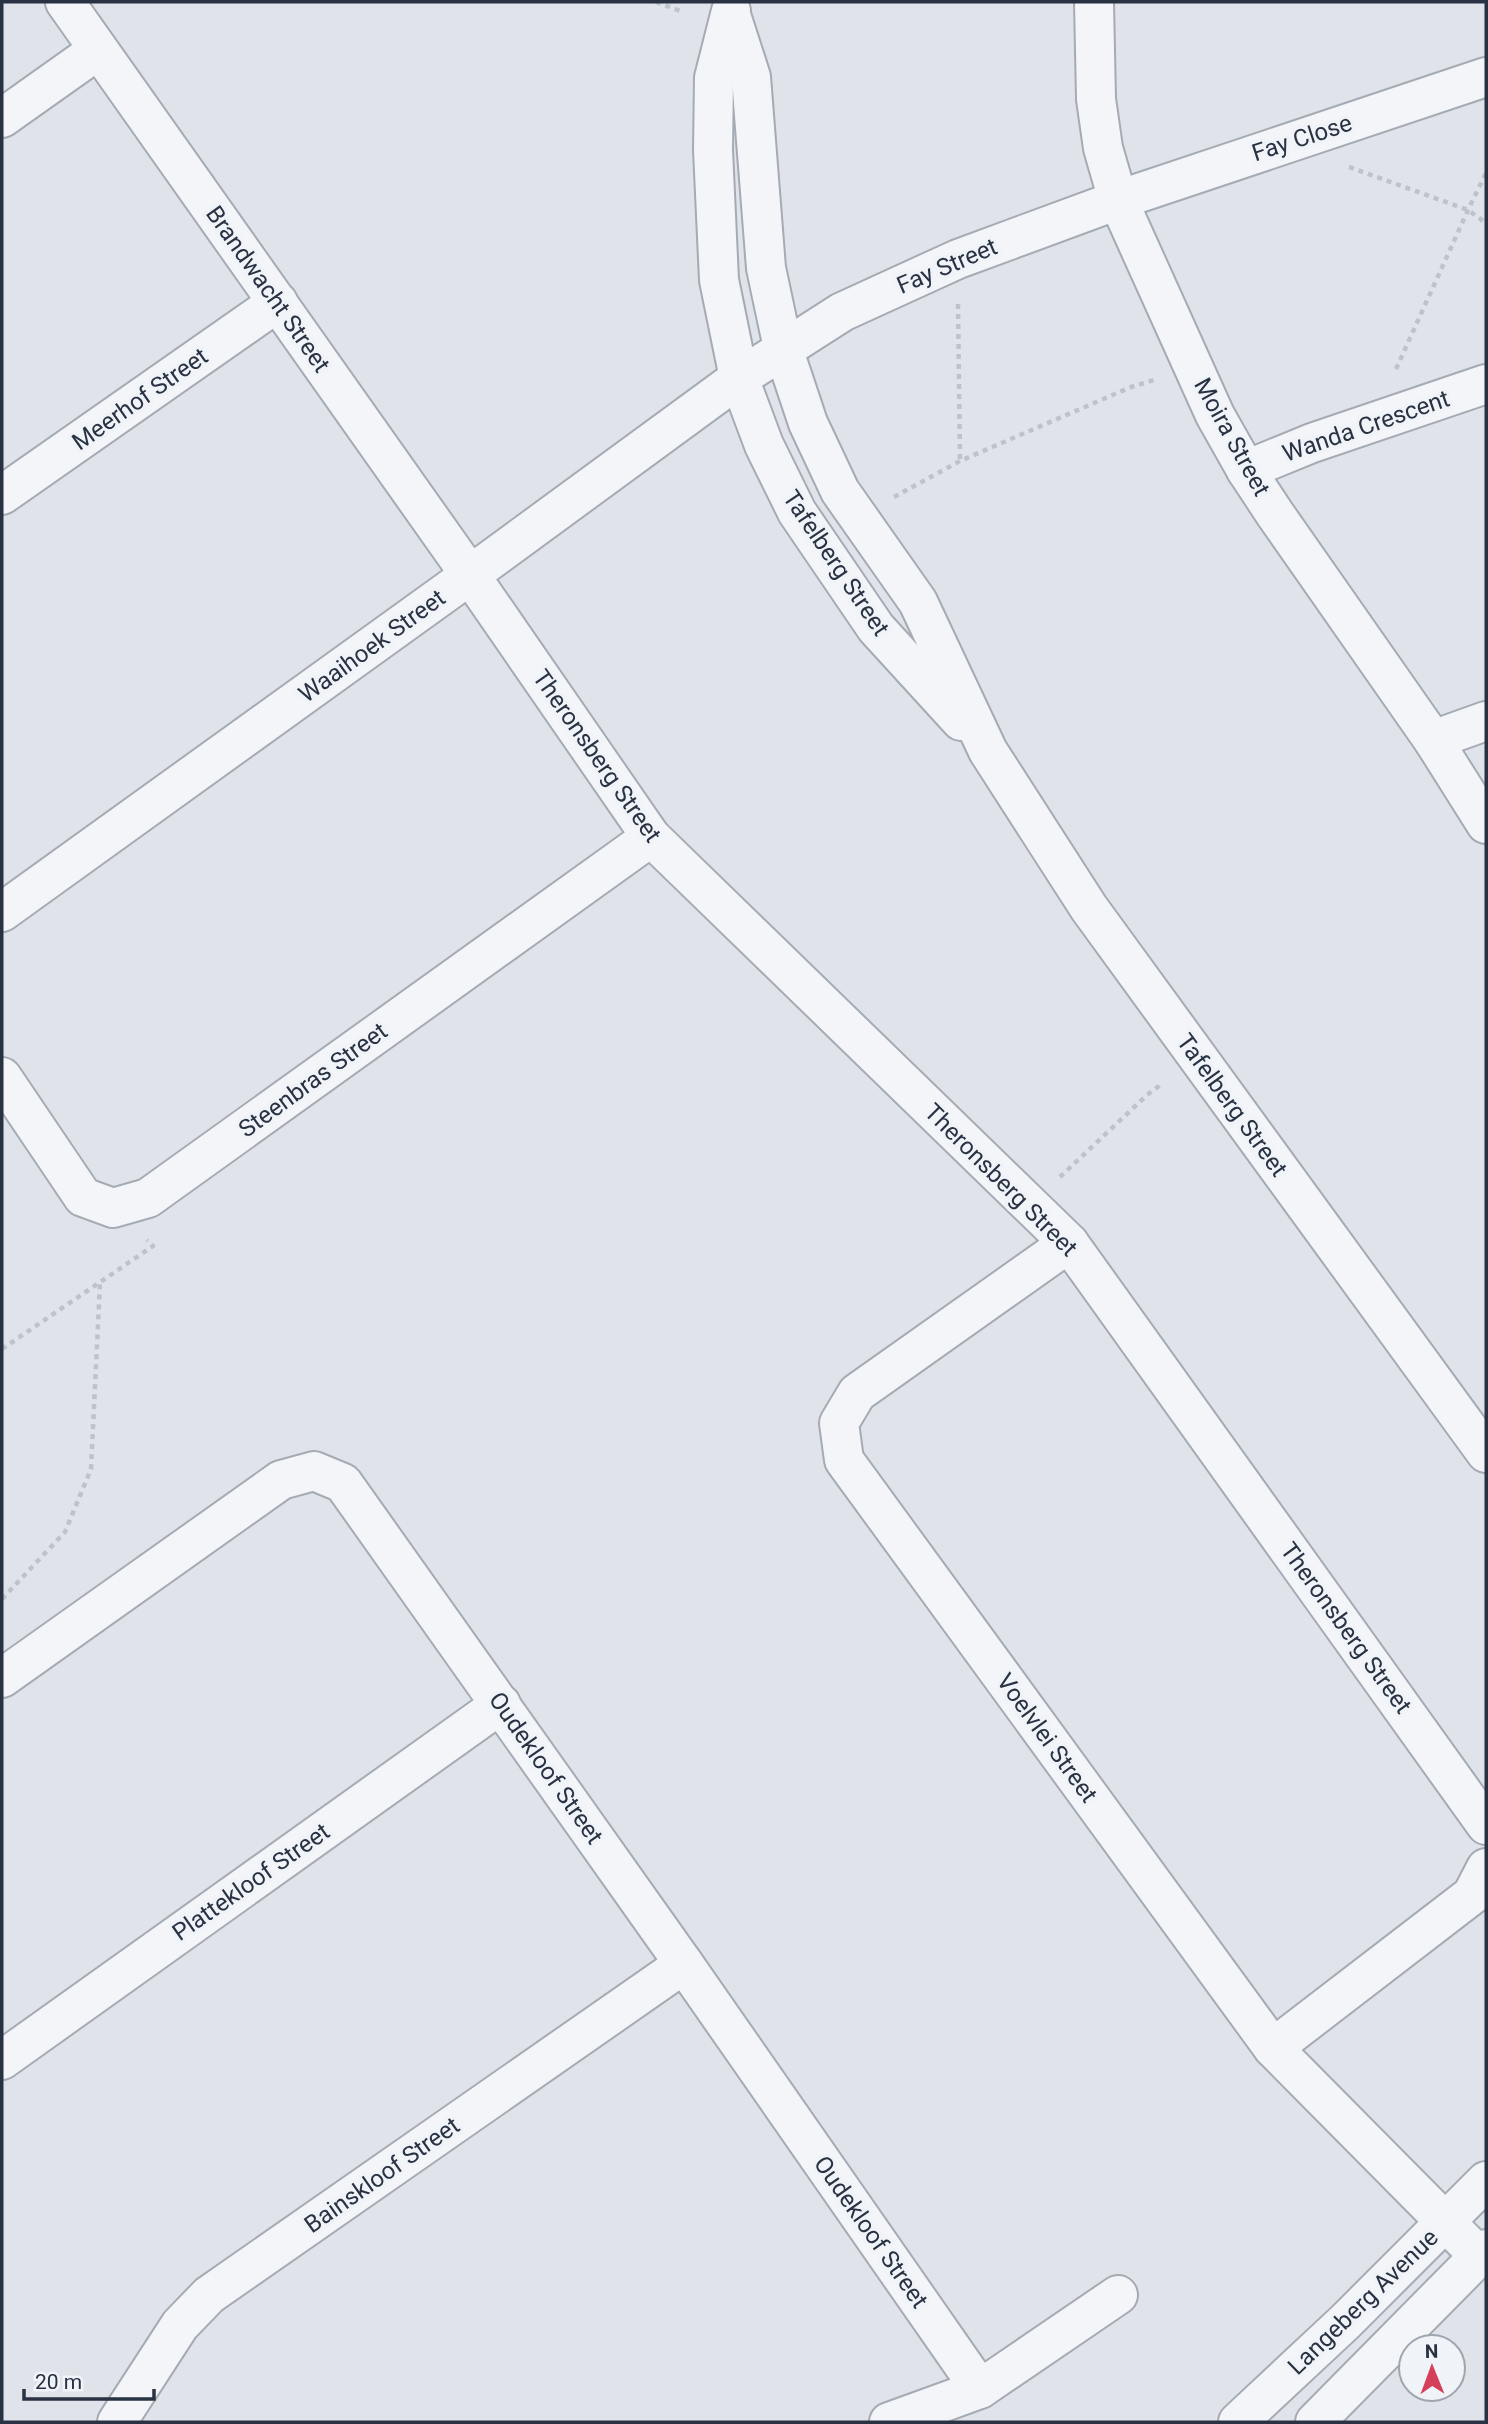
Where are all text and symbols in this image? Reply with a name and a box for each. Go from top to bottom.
street label: Fay Close [1249,109,1355,167]
street label: Brandwacht Street [200,201,336,378]
street label: Fay Street [893,232,1002,300]
street label: Meerhof Street [67,342,213,456]
street label: Moira Street [1188,373,1276,501]
street label: Wanda Crescent [1279,384,1453,468]
street label: Tafelberg Street [777,485,895,641]
street label: Waaihoek Street [293,583,451,708]
street label: Theronsberg Street [527,664,667,848]
street label: Steenbras Street [233,1017,393,1143]
street label: Tafelberg Street [1171,1028,1293,1182]
street label: Theronsberg Street [919,1098,1083,1262]
street label: Theronsberg Street [1275,1537,1417,1719]
street label: Voelvlei Street [991,1668,1103,1808]
street label: Oudekloof Street [483,1687,609,1849]
street label: Plattekloof Street [167,1817,335,1947]
street label: Bainskloof Street [299,2111,465,2239]
street label: Oudekloof Street [808,2151,934,2313]
street label: Langeberg Avenue [1282,2223,1444,2381]
north arrow [1397,2333,1467,2403]
text: N [1425,2340,1439,2363]
scale bar [24,2358,154,2402]
text: 20 m [35,2370,82,2394]

